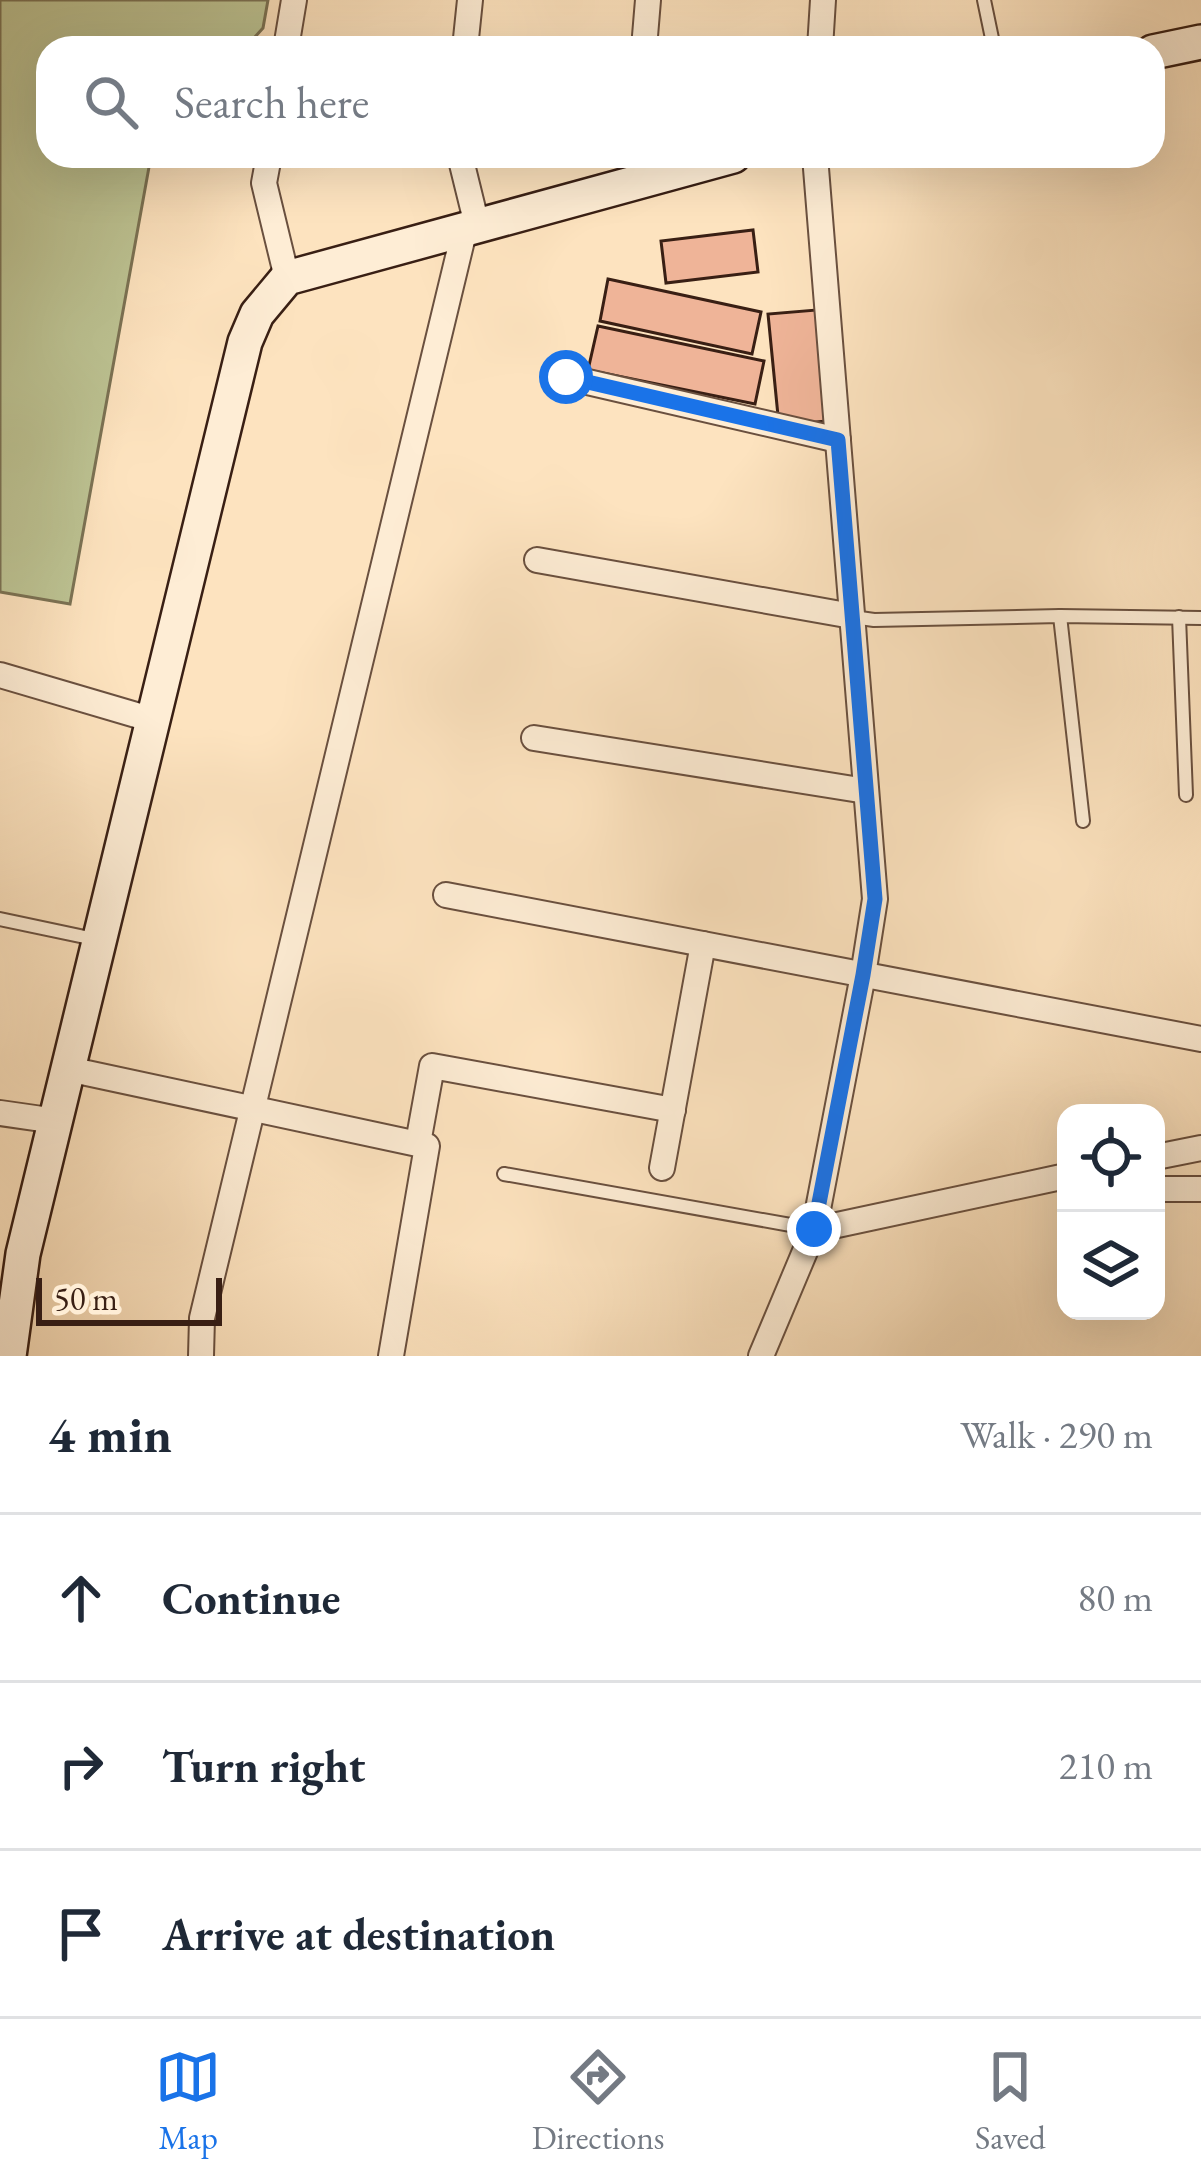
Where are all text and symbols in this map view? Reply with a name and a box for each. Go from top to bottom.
search box [36,36,1165,168]
icon: search [78,69,144,135]
text: Search here [174,73,369,131]
route start [539,350,593,404]
map controls [1057,1104,1165,1320]
button: locate [1057,1104,1165,1212]
route end [787,1202,841,1256]
button: layers [1057,1212,1165,1320]
scale bar [36,1272,222,1325]
text: 50 m [54,1277,118,1320]
text: 4 min [48,1401,172,1467]
text: Walk · 290 m [960,1409,1153,1460]
icon: ahead [48,1565,114,1631]
text: Continue [162,1569,340,1627]
text: 80 m [1077,1572,1153,1623]
icon: right [48,1733,114,1799]
text: Turn right [162,1737,365,1795]
text: 210 m [1059,1740,1153,1791]
icon: arrive [48,1901,114,1967]
text: Arrive at destination [162,1905,555,1963]
tab: Map [155,2044,221,2159]
tab: Directions [532,2044,665,2159]
tab: Saved [975,2044,1046,2159]

